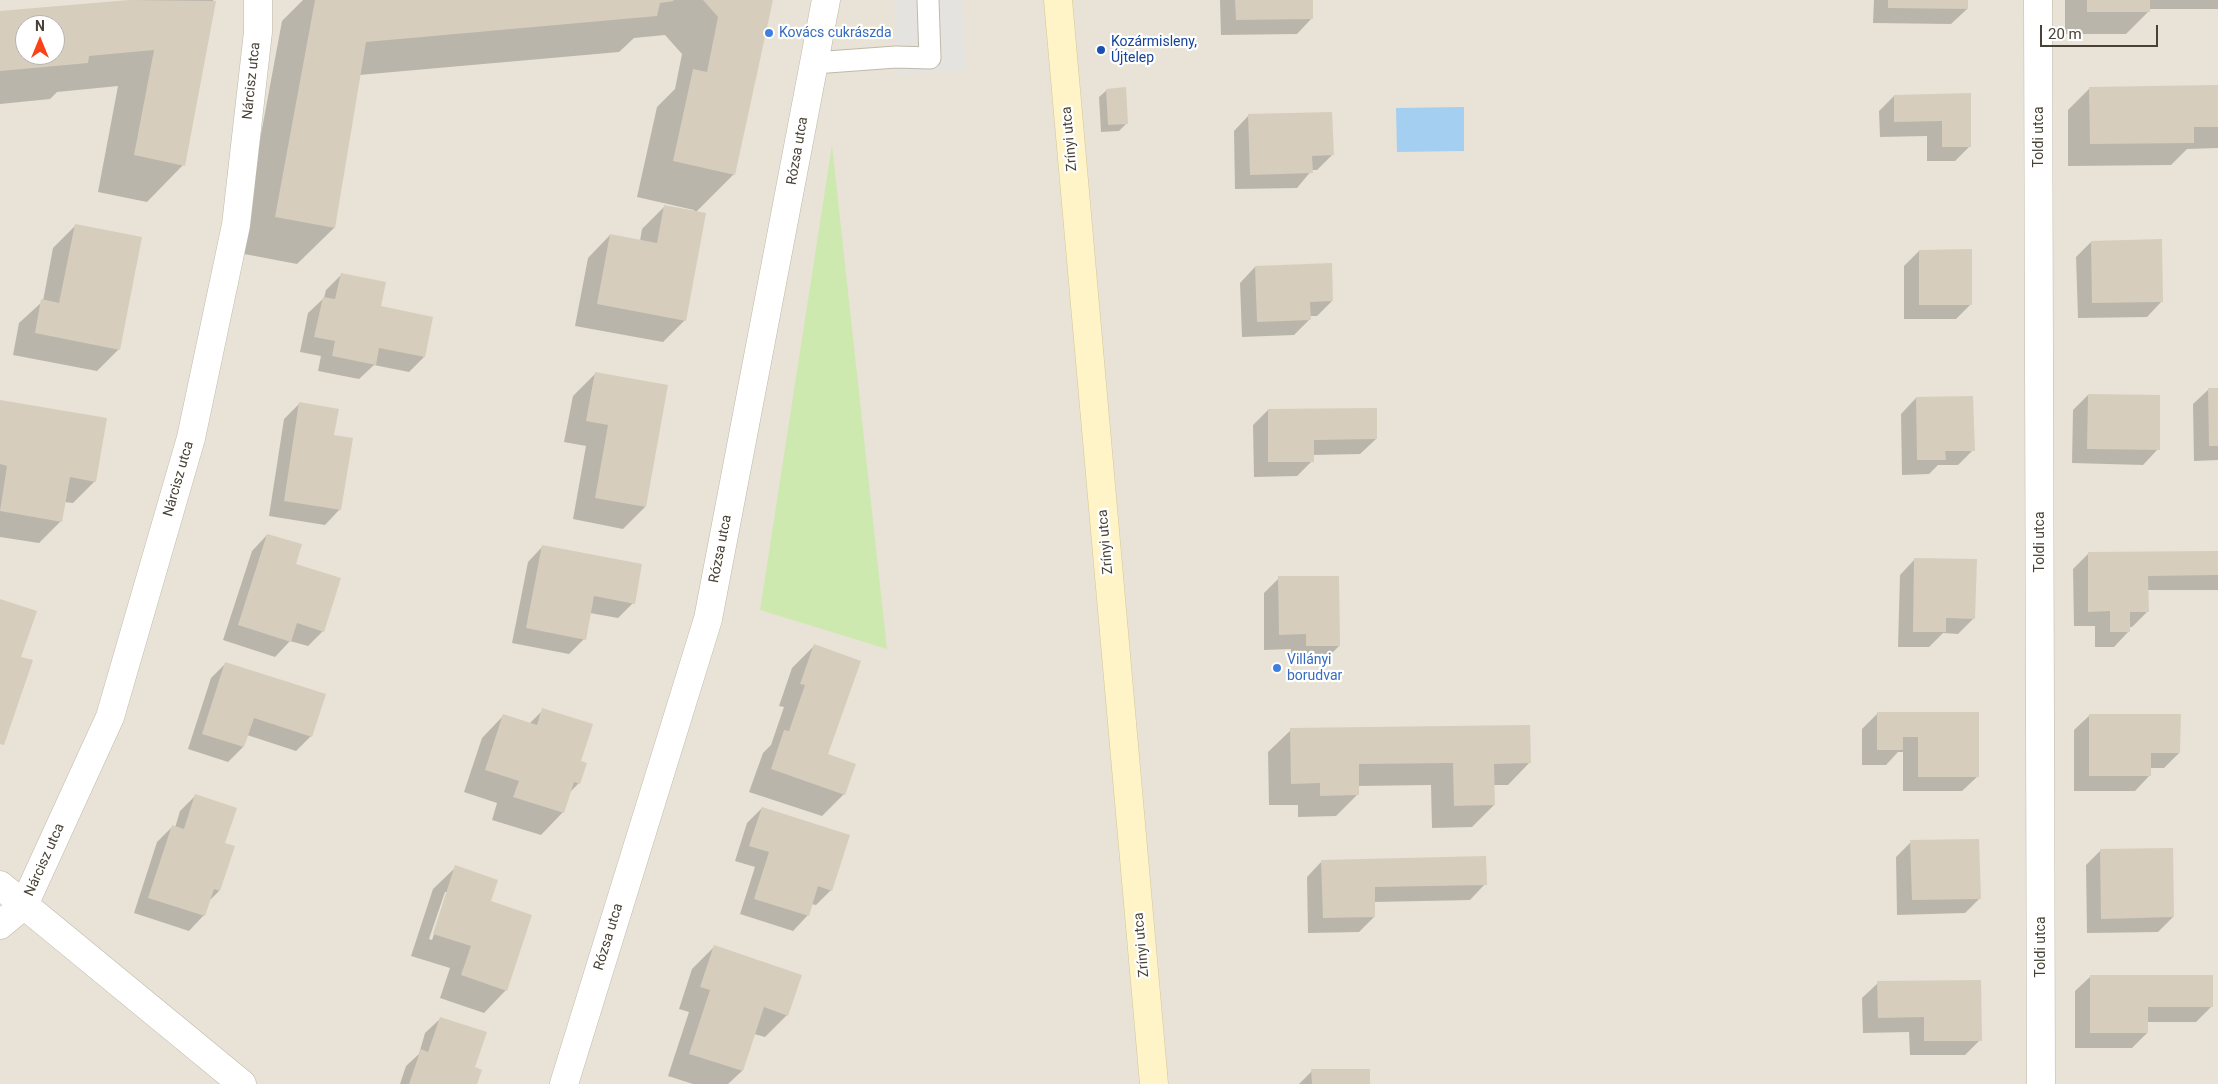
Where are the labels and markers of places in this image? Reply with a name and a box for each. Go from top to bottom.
place label: Kovács cukrászda [779,25,892,41]
marker: Kovács cukrászda [763,27,775,39]
place label: Kozármisleny, Újtelep [1111,34,1197,66]
marker: Kozármisleny, Újtelep [1095,44,1107,56]
place label: Villányi borudvar [1287,652,1342,684]
marker: Villányi borudvar [1271,662,1283,674]

